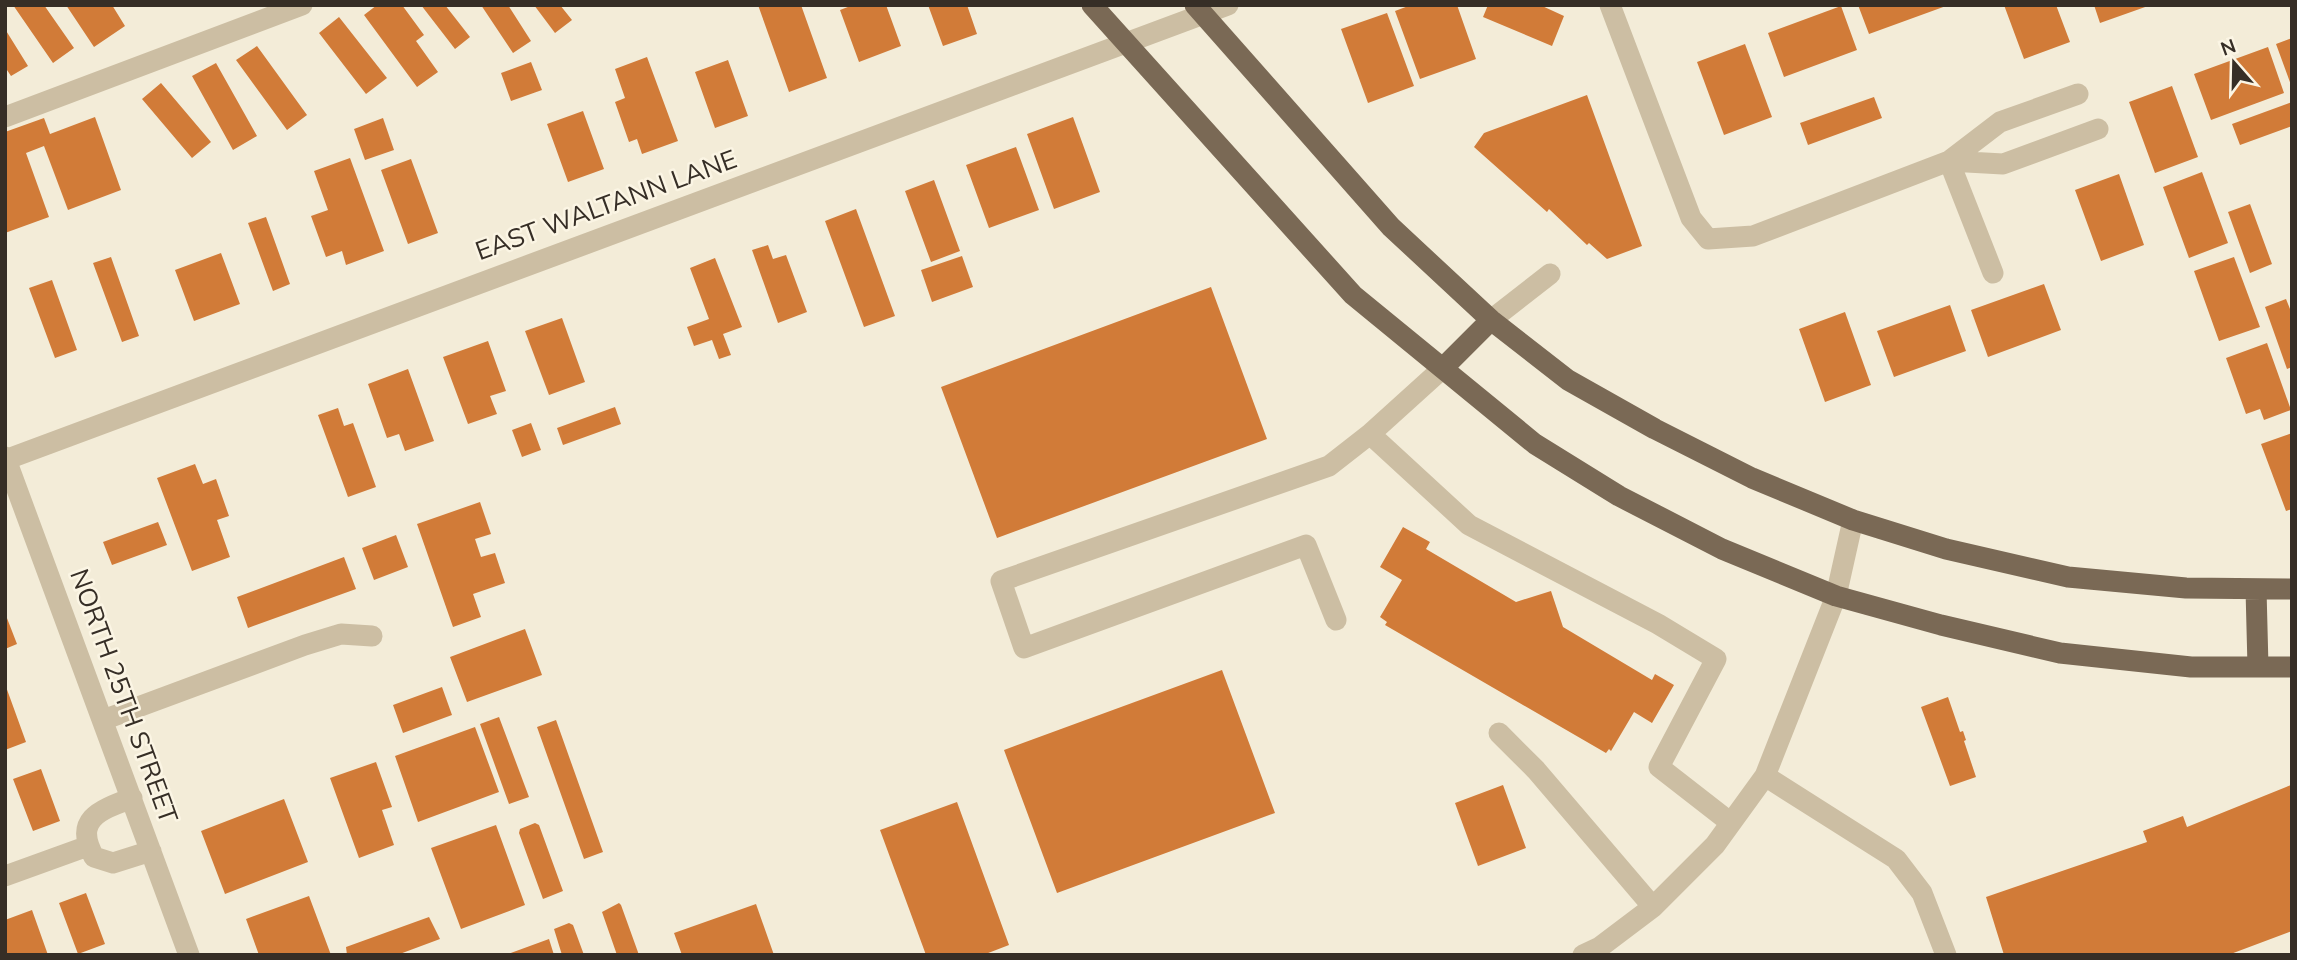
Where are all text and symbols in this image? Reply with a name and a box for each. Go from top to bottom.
north arrow [2199,28,2269,98]
text: N [2217,33,2239,61]
street label: EAST WALTANN LANE [471,142,741,267]
street label: NORTH 25TH STREET [63,564,186,828]

